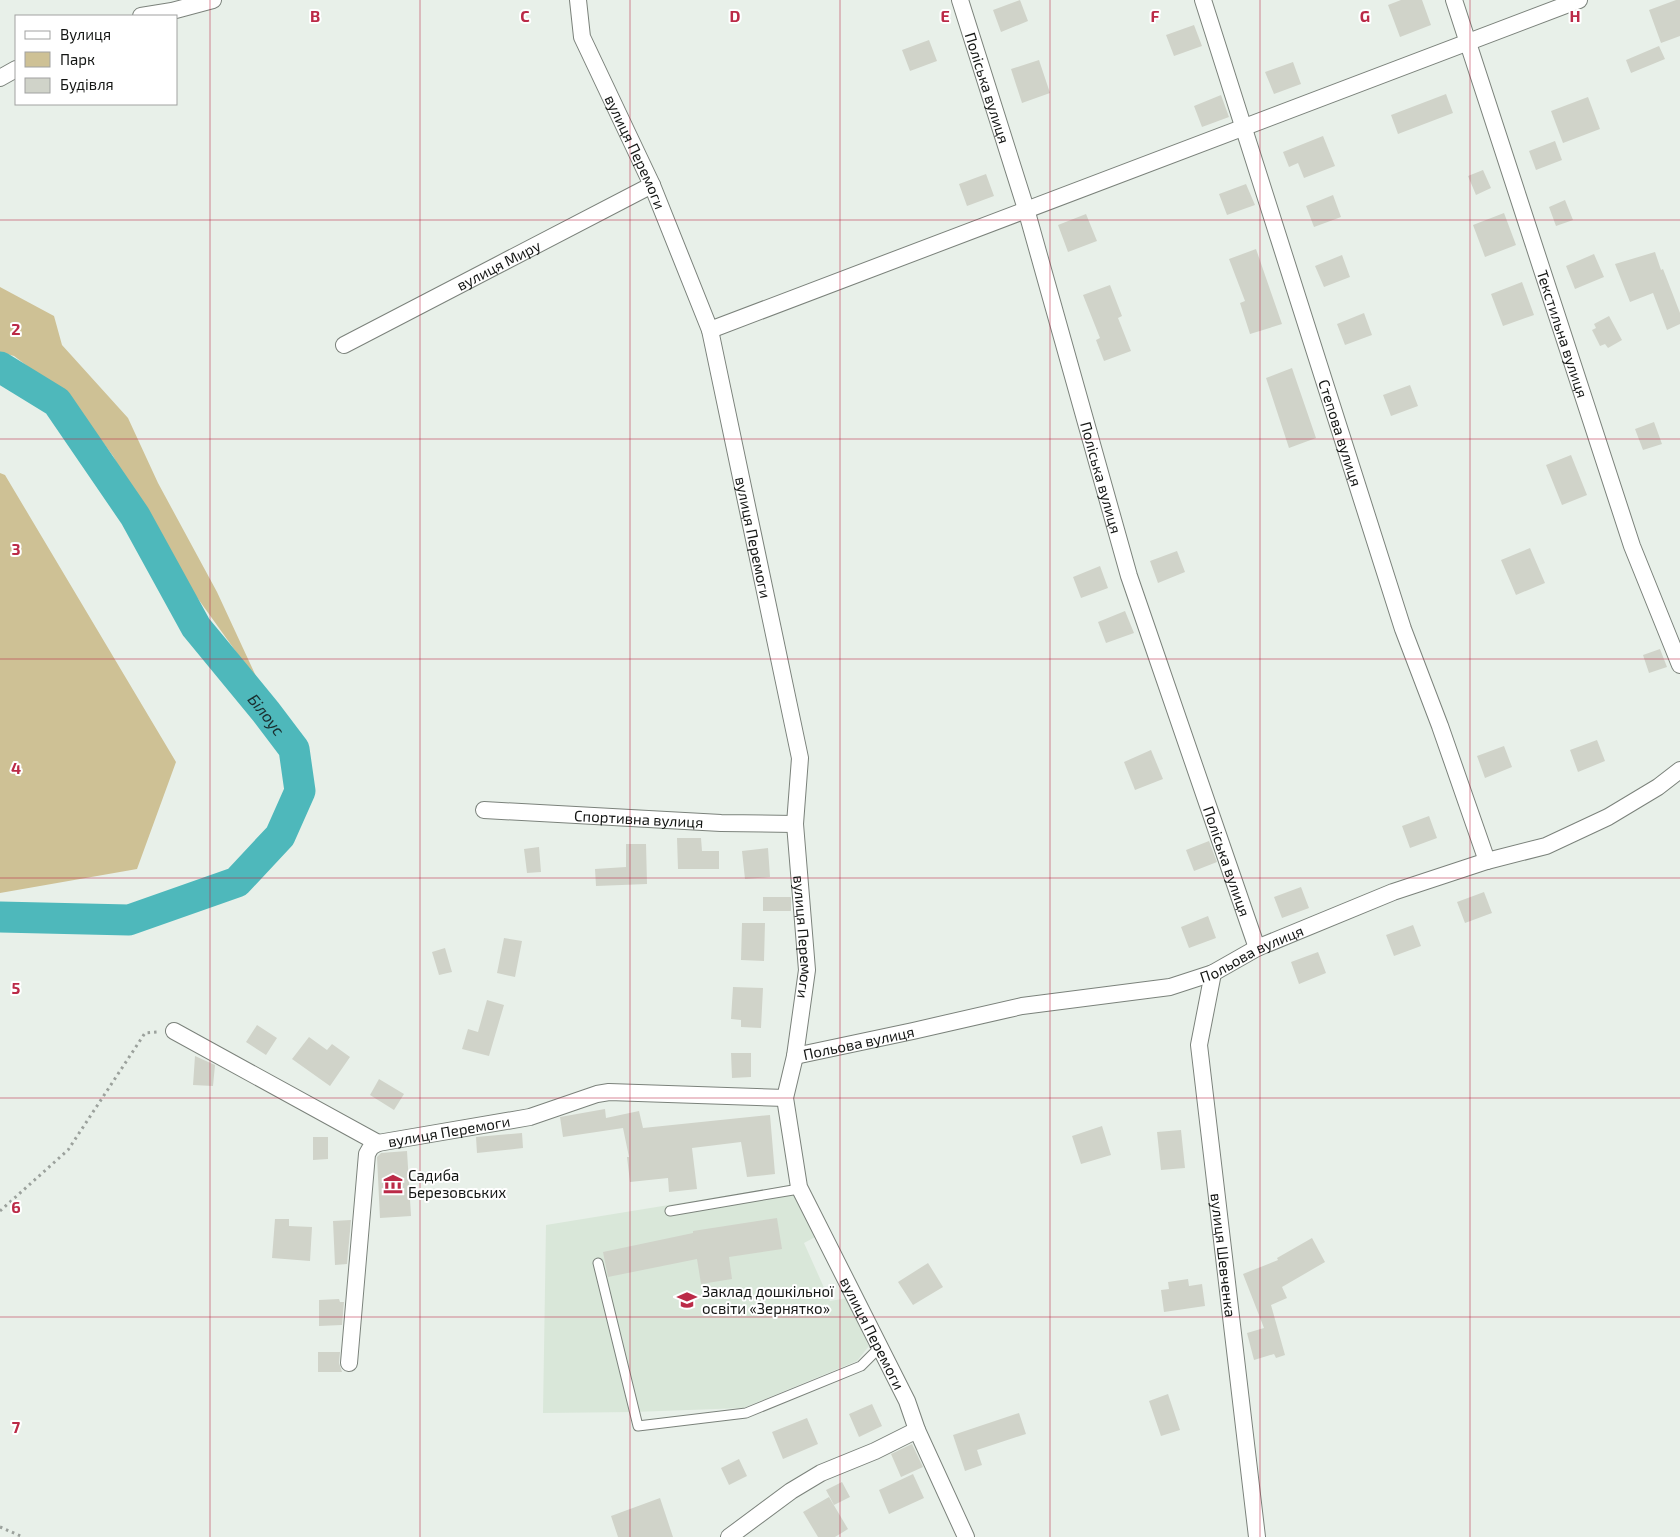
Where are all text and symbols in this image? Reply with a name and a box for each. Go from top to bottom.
text: B [310,6,320,25]
text: C [520,6,530,25]
text: D [730,6,741,25]
text: E [940,6,950,25]
text: F [1151,6,1160,25]
text: G [1360,6,1370,25]
text: H [1569,6,1581,25]
legend [15,15,178,105]
text: Вулиця [60,25,111,44]
street label: Поліська вулиця [962,30,1014,146]
text: Парк [60,50,95,68]
text: Будівля [60,75,114,94]
street label: вулиця Перемоги [602,92,670,212]
street label: вулиця Миру [453,236,544,294]
street label: Текстильна вулиця [1534,268,1592,400]
text: 2 [11,319,21,338]
street label: Степова вулиця [1315,377,1366,488]
street label: Поліська вулиця [1077,419,1126,536]
street label: вулиця Перемоги [732,475,775,600]
text: 3 [11,539,21,558]
water label: Білоус [245,689,290,739]
text: 4 [11,758,21,777]
street label: Поліська вулиця [1200,804,1254,919]
street label: Спортивна вулиця [574,806,704,831]
street label: вулиця Перемоги [790,874,816,1000]
street label: Польова вулиця [1197,921,1306,986]
text: 5 [12,978,21,997]
street label: Польова вулиця [801,1022,916,1063]
street label: вулиця Перемоги [386,1112,512,1150]
place label: Садиба Березовських [408,1166,506,1201]
museum icon: Садиба Березовських [382,1173,404,1195]
street label: вулиця Шевченка [1207,1192,1240,1318]
text: 6 [11,1197,21,1216]
street label: вулиця Перемоги [837,1274,909,1393]
place label: Заклад дошкільної освіти «Зернятко» [702,1282,834,1317]
school or university icon: Заклад дошкільної освіти «Зернятко» [676,1289,698,1311]
text: 7 [12,1417,21,1436]

